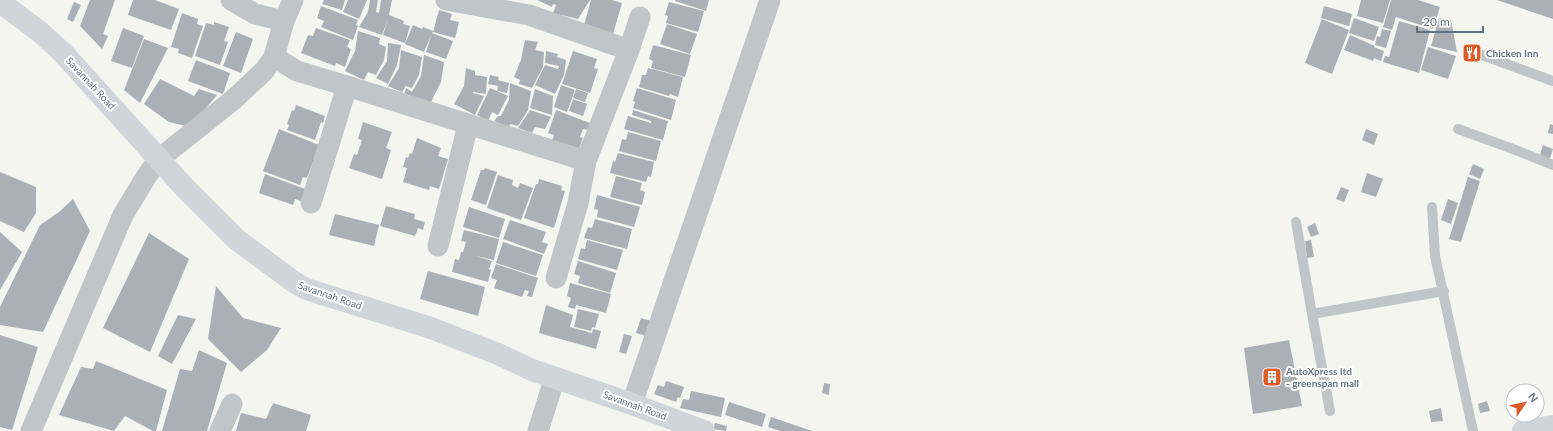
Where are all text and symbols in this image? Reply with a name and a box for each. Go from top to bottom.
scale bar [1417,8,1483,34]
text: 20 m [1423,14,1450,29]
restaurant icon: Chicken Inn [1461,42,1483,64]
place label: Chicken Inn [1486,47,1539,59]
street label: Savannah Road [64,55,118,111]
street label: Savannah Road [297,278,363,312]
place label: AutoXpress ltd - greenspan mall [1285,365,1359,389]
building icon: AutoXpress ltd - greenspan mall [1261,366,1283,388]
north arrow [1505,383,1545,423]
street label: Savannah Road [602,388,668,422]
text: N [1526,390,1541,404]

